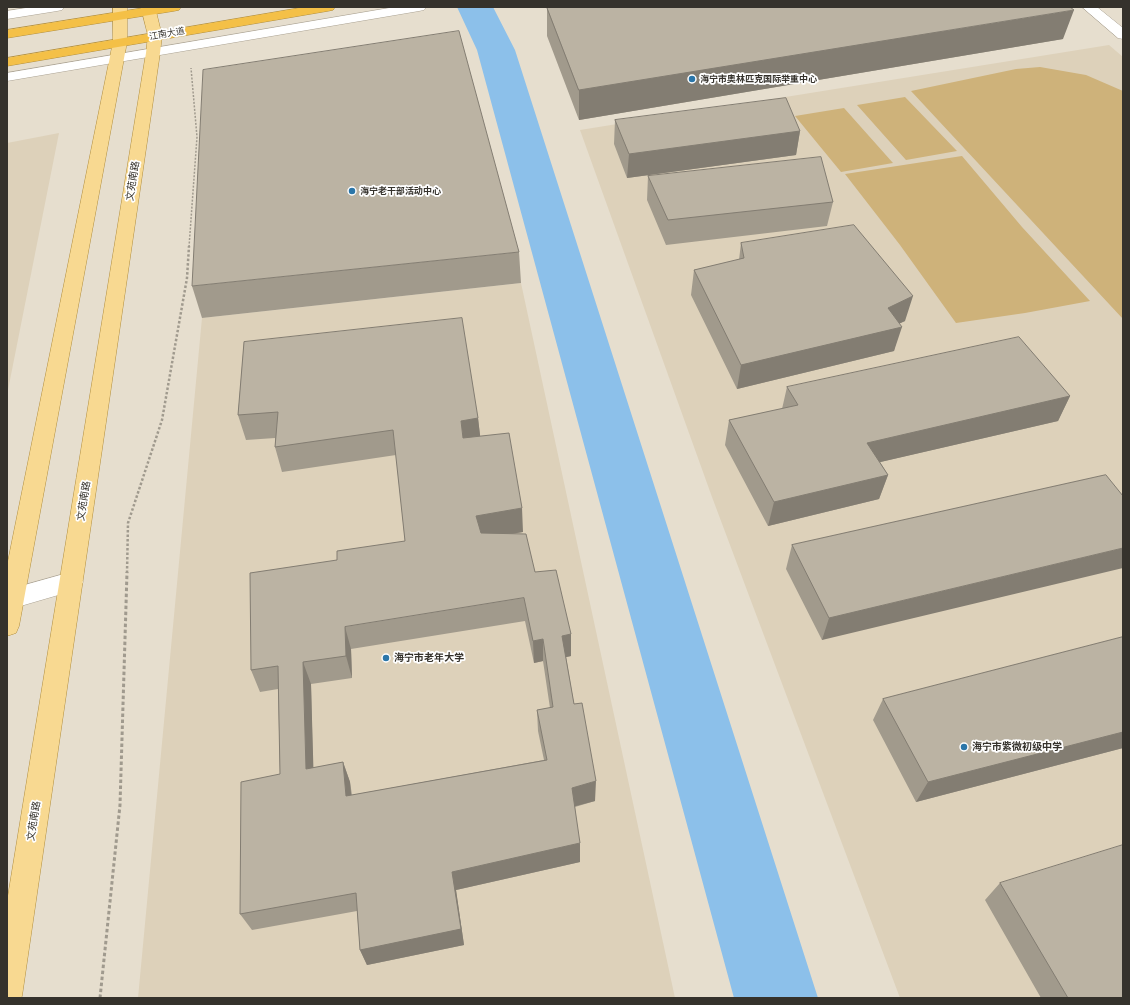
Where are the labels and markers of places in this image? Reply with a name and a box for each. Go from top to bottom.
marker: 海宁市奥林匹克国际举重中心 [687,74,697,84]
place label: 海宁市奥林匹克国际举重中心 [700,74,817,84]
marker: 海宁老干部活动中心 [347,186,357,196]
place label: 海宁老干部活动中心 [360,186,441,196]
place label: 海宁市老年大学 [394,652,464,664]
marker: 海宁市老年大学 [381,653,391,663]
place label: 海宁市紫微初级中学 [972,741,1062,753]
marker: 海宁市紫微初级中学 [959,742,969,752]

